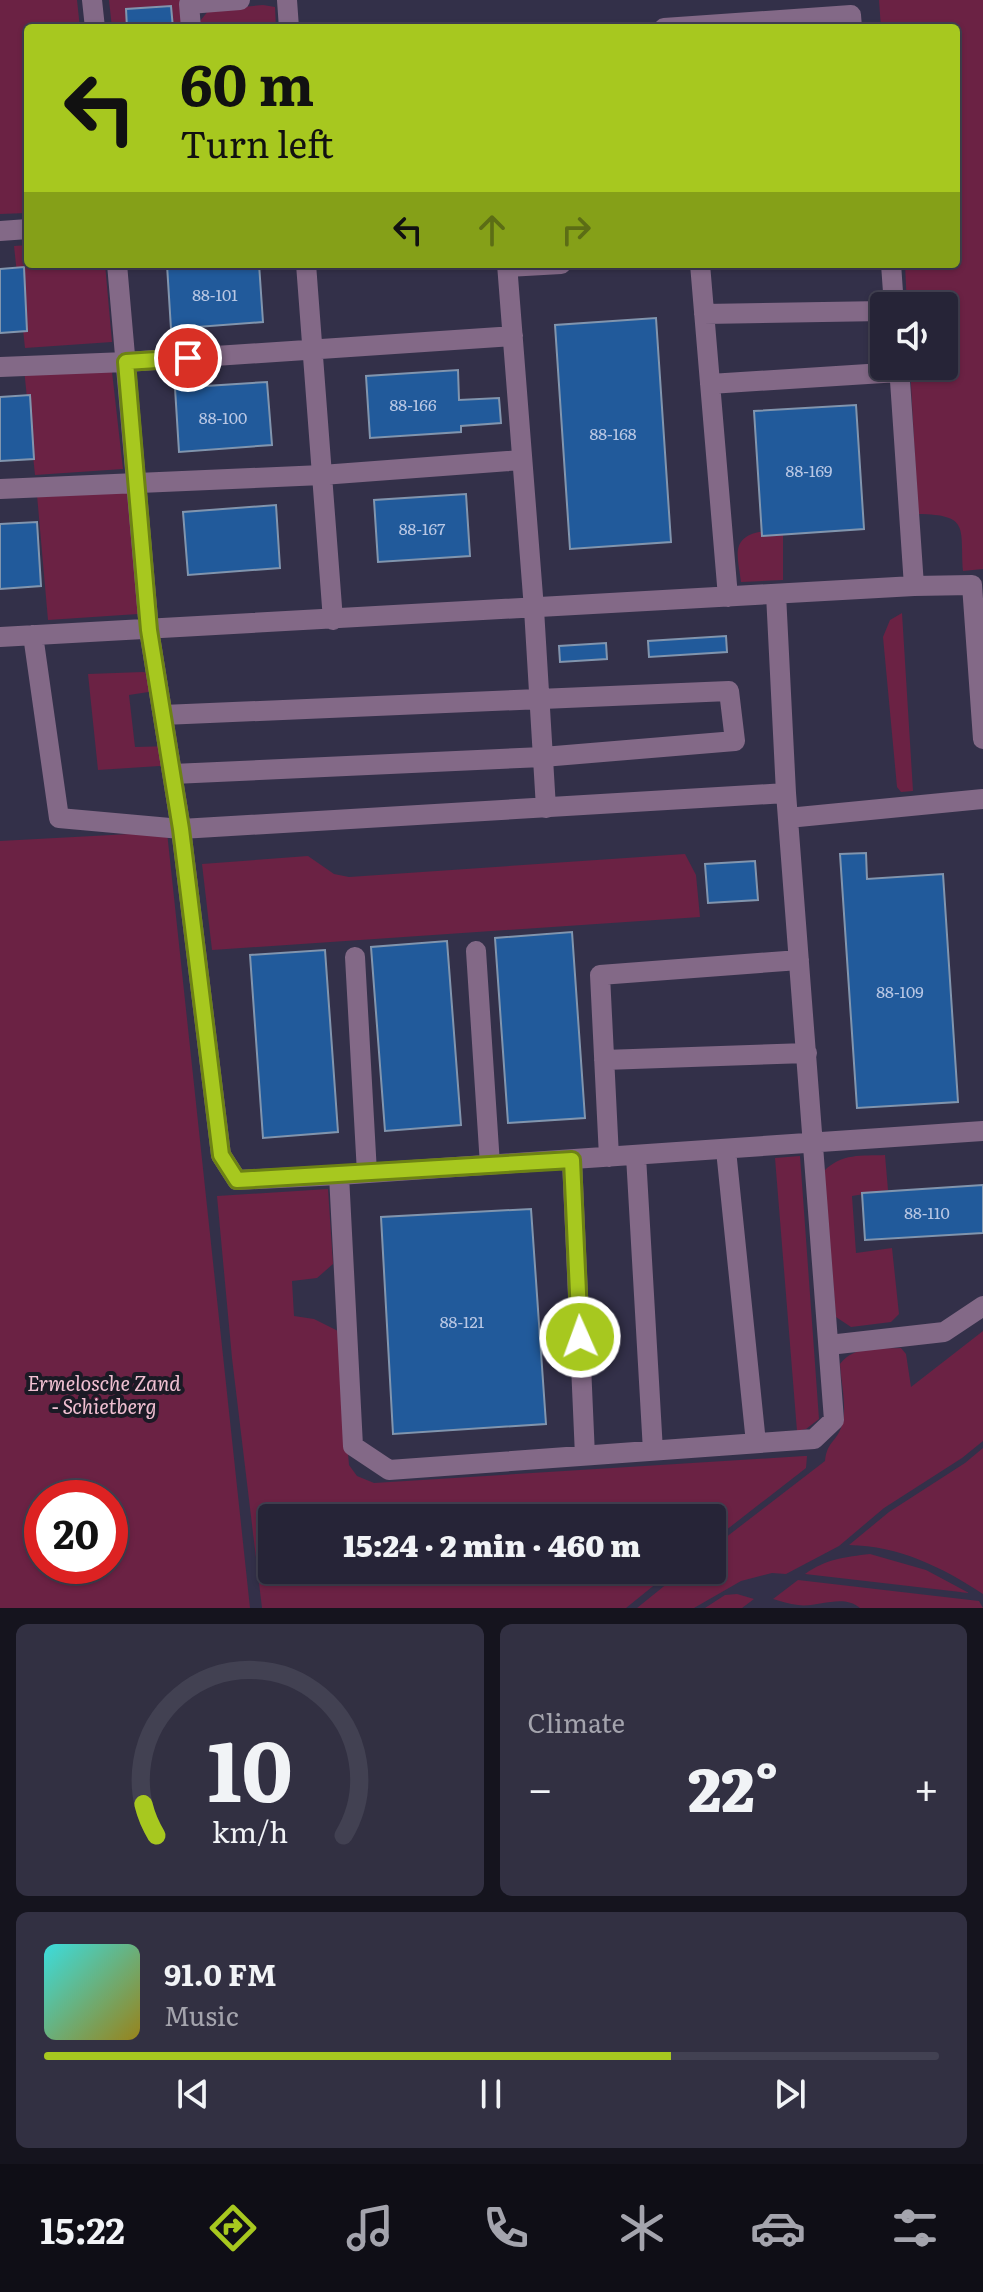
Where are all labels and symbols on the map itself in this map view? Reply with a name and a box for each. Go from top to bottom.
house number: 88-101 [192,282,238,306]
pin [154,324,222,392]
house number: 88-166 [390,392,437,416]
house number: 88-100 [199,405,247,429]
house number: 88-168 [589,421,637,445]
house number: 88-169 [786,458,832,482]
house number: 88-167 [399,516,445,540]
house number: 88-109 [876,979,924,1003]
house number: 88-110 [904,1200,950,1224]
position arrow [538,1295,622,1379]
house number: 88-121 [440,1309,485,1333]
park label: Ermelosche Zand - Schietberg [27,1367,181,1420]
speed limit sign: 20 [24,1480,128,1584]

